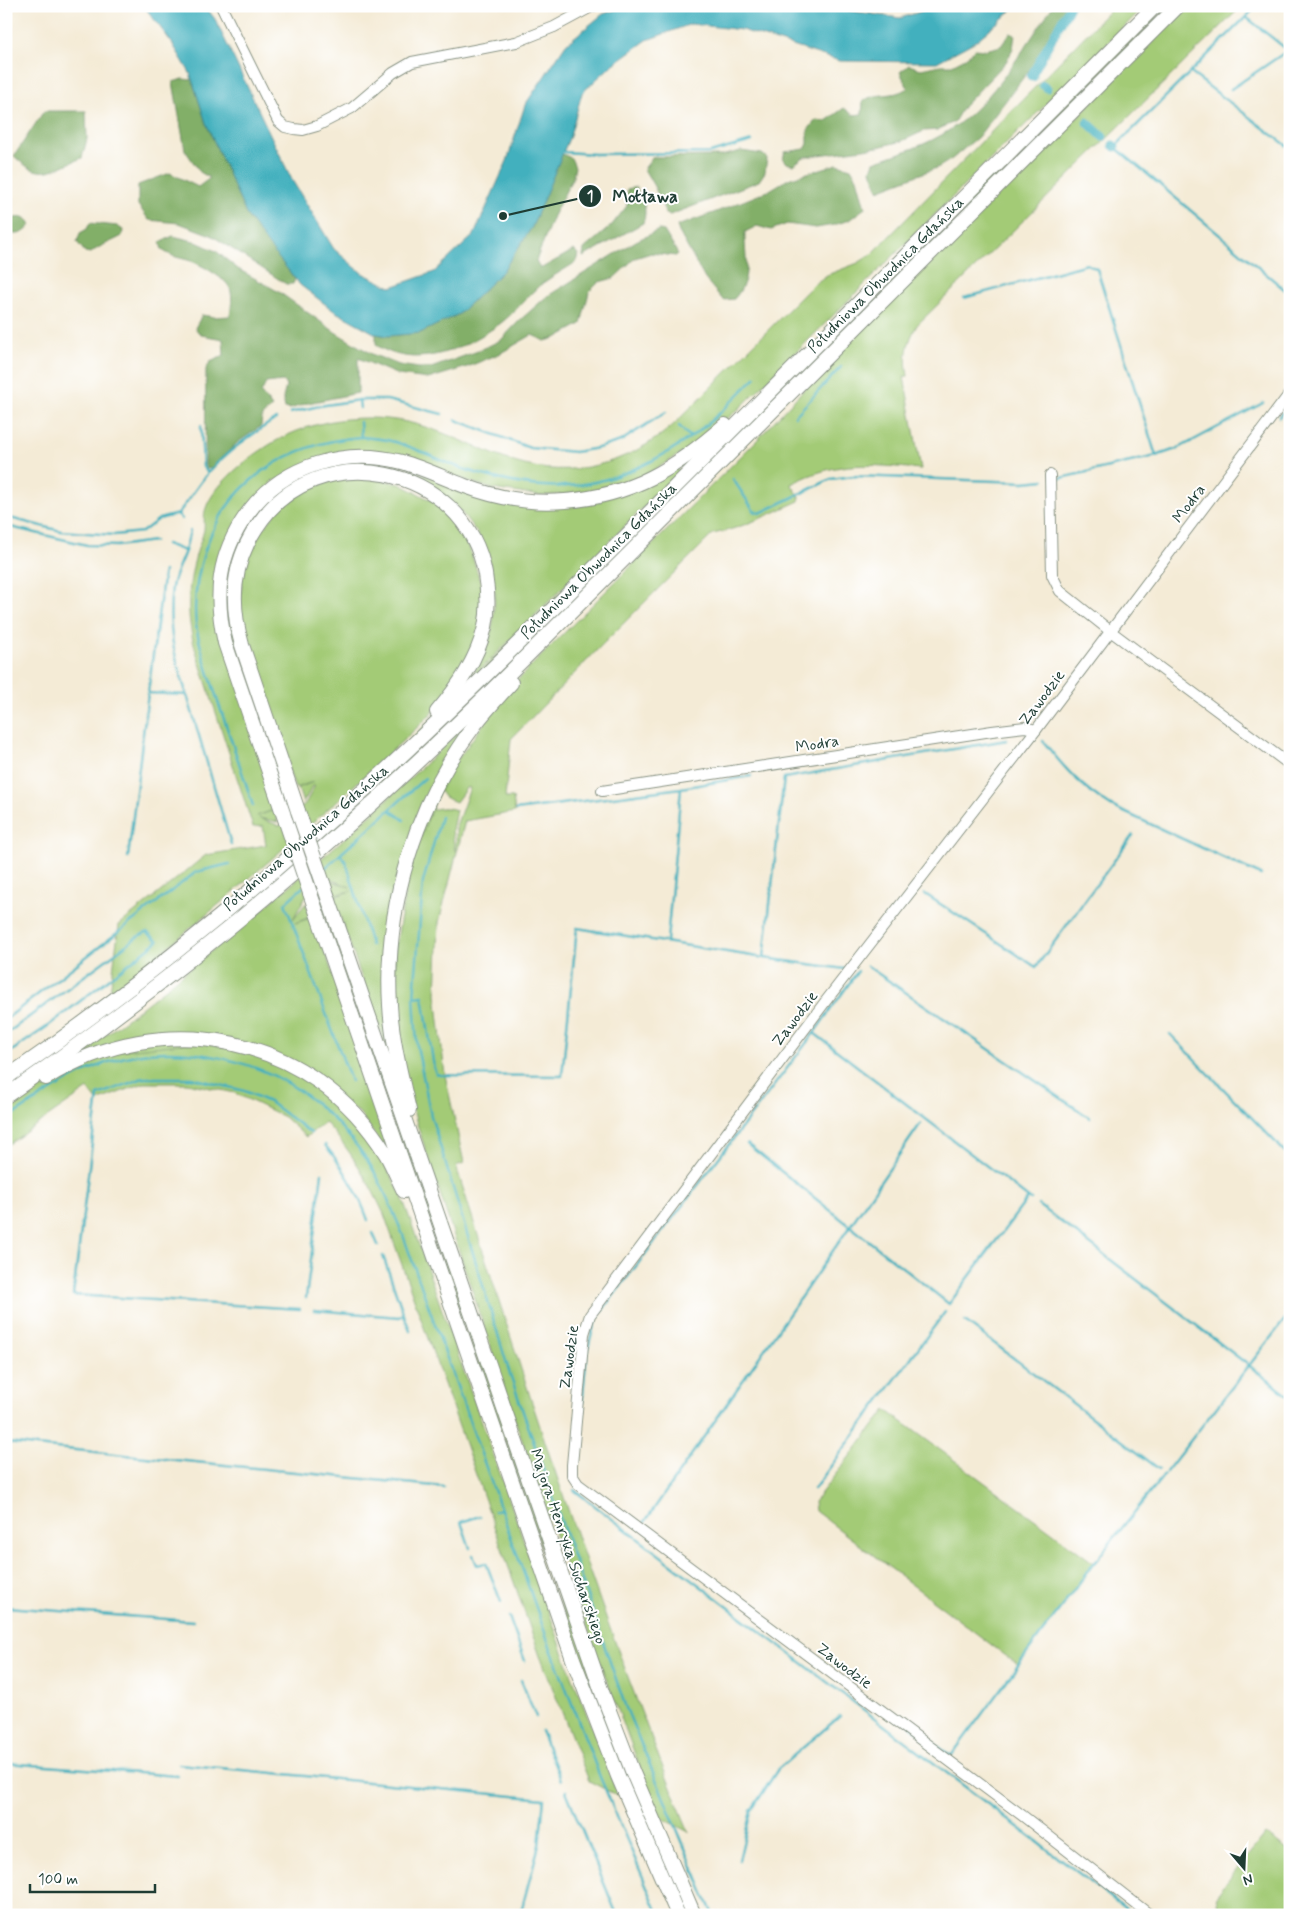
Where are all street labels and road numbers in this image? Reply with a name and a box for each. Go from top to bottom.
street label: Południowa Obwodnica Gdańska [803,192,969,358]
street label: Południowa Obwodnica Gdańska [516,478,682,644]
street label: Modra [1168,480,1211,528]
street label: Zawodzie [1014,666,1070,730]
street label: Modra [794,731,841,758]
street label: Południowa Obwodnica Gdańska [219,760,393,916]
street label: Zawodzie [767,987,823,1051]
street label: Zawodzie [555,1323,584,1391]
street label: Majora Henryka Sucharskiego [524,1446,611,1647]
street label: Zawodzie [812,1638,876,1694]

